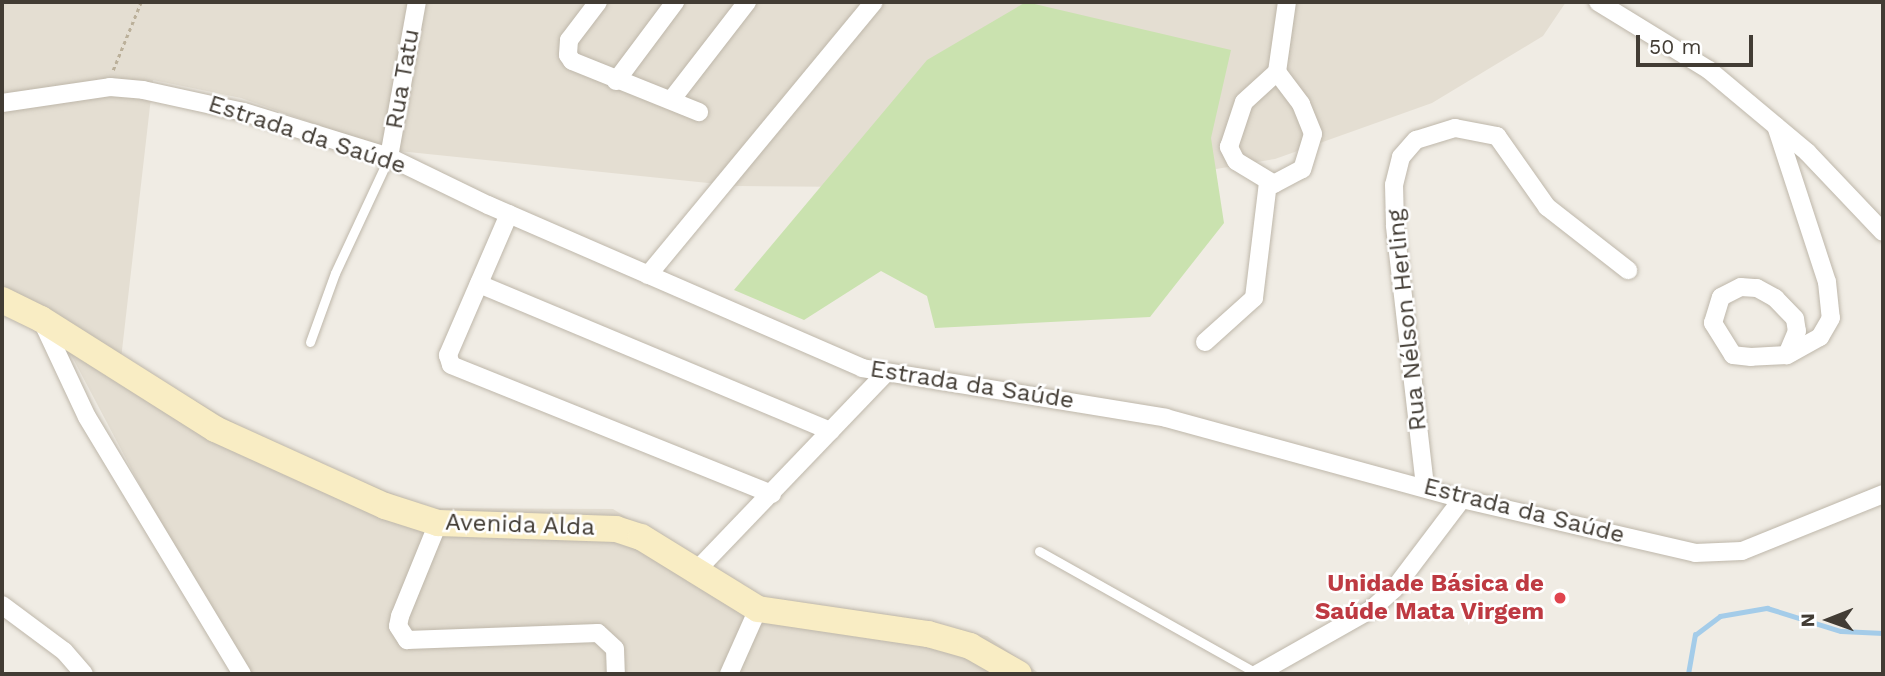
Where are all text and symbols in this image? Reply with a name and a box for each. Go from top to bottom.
scale bar [1640,21,1757,65]
street label: Rua Tatu [380,26,426,132]
text: 50 m [1649,34,1701,59]
street label: Estrada da Saúde [204,89,410,181]
street label: Rua Nélson Herling [1381,207,1433,433]
street label: Estrada da Saúde [867,355,1077,415]
street label: Estrada da Saúde [1420,472,1628,550]
street label: Avenida Alda [444,508,596,542]
place label: Unidade Básica de Saúde Mata Virgem [1314,570,1544,626]
north arrow [1794,585,1864,655]
marker: Unidade Básica de Saúde Mata Virgem [1550,588,1570,608]
text: N [1796,613,1819,628]

